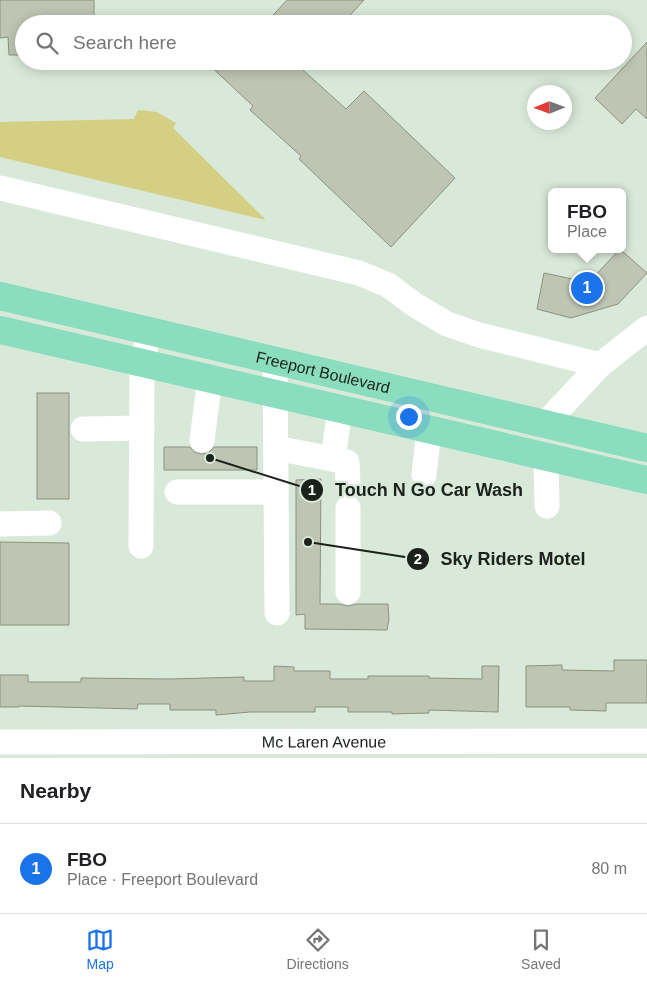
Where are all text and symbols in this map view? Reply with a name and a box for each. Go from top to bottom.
search box [15,15,632,70]
icon: search [33,29,61,57]
text: Search here [73,32,177,53]
north arrow [527,85,572,130]
popup [548,188,626,253]
text: FBO [567,201,607,222]
text: Place [567,223,607,240]
pin: 1 [571,269,603,307]
street label: Freeport Boulevard [255,348,392,396]
your location [396,404,422,430]
callout: Touch N Go Car Wash [300,473,533,506]
text: Touch N Go Car Wash [335,480,523,500]
text: 1 [308,481,316,498]
callout: Sky Riders Motel [406,543,596,576]
text: Sky Riders Motel [440,549,586,569]
text: 2 [414,550,422,567]
street label: Mc Laren Avenue [262,733,386,750]
text: Nearby [20,779,91,802]
text: FBO [67,849,107,870]
text: 1 [32,860,40,877]
text: 80 m [591,860,627,877]
text: Place · Freeport Boulevard [67,871,258,888]
tab: Map [86,926,114,972]
tab: Directions [287,926,349,972]
tab: Saved [521,926,561,972]

